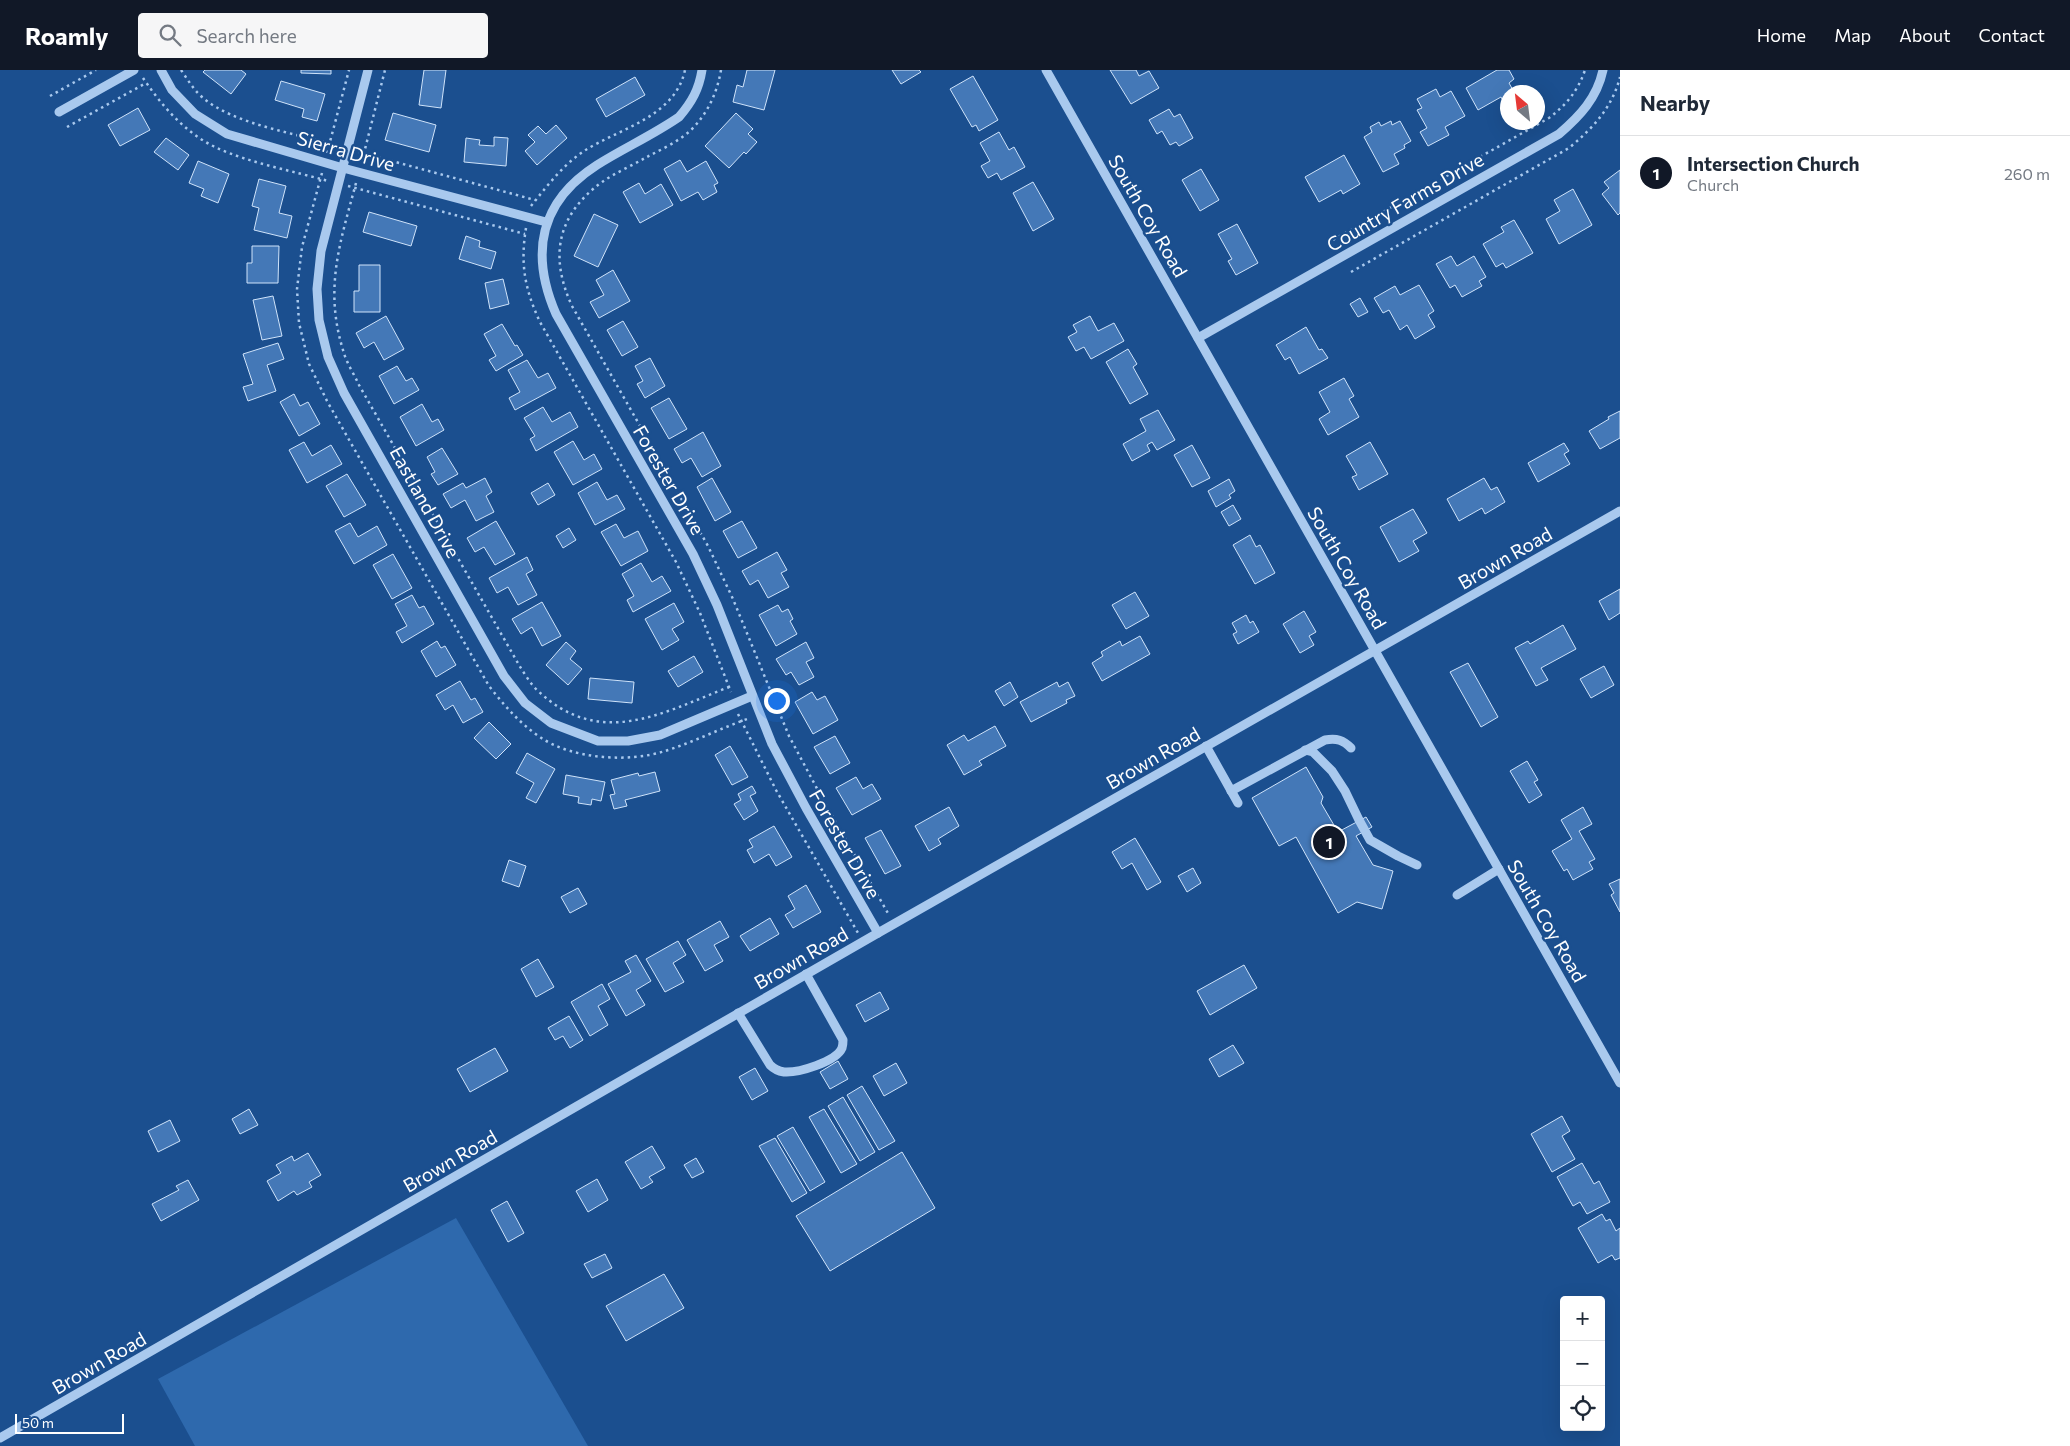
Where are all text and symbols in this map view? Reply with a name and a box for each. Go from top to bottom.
search box [138,13,488,58]
text: Roamly [25,21,108,50]
icon: search [156,21,184,49]
text: Search here [196,24,297,47]
text: Home [1757,24,1806,46]
text: Map [1834,24,1871,46]
text: About [1899,24,1951,46]
text: Contact [1979,24,2045,46]
north arrow [1500,85,1545,130]
text: Nearby [1640,90,1710,115]
street label: Sierra Drive [295,126,398,175]
street label: Country Farms Drive [1322,147,1487,256]
street label: South Coy Road [1104,151,1193,281]
text: Intersection Church [1687,152,1859,175]
text: 1 [1652,164,1660,183]
text: 260 m [2004,164,2050,183]
text: Church [1687,175,1739,194]
street label: Forester Drive [629,421,710,539]
street label: Eastland Drive [385,442,465,561]
street label: South Coy Road [1303,503,1392,633]
street label: Brown Road [1454,521,1556,594]
your location [764,688,790,714]
street label: Brown Road [1102,721,1204,794]
street label: Forester Drive [805,785,886,903]
pin: 1 [1313,823,1345,861]
street label: South Coy Road [1503,856,1592,986]
street label: Brown Road [750,921,852,994]
street label: Brown Road [399,1124,501,1197]
map controls [1560,1296,1605,1431]
button: + [1560,1296,1605,1341]
street label: Brown Road [48,1326,150,1399]
button: − [1560,1341,1605,1386]
button: locate [1560,1386,1605,1431]
scale bar [15,1411,124,1434]
text: 50 m [22,1414,54,1431]

